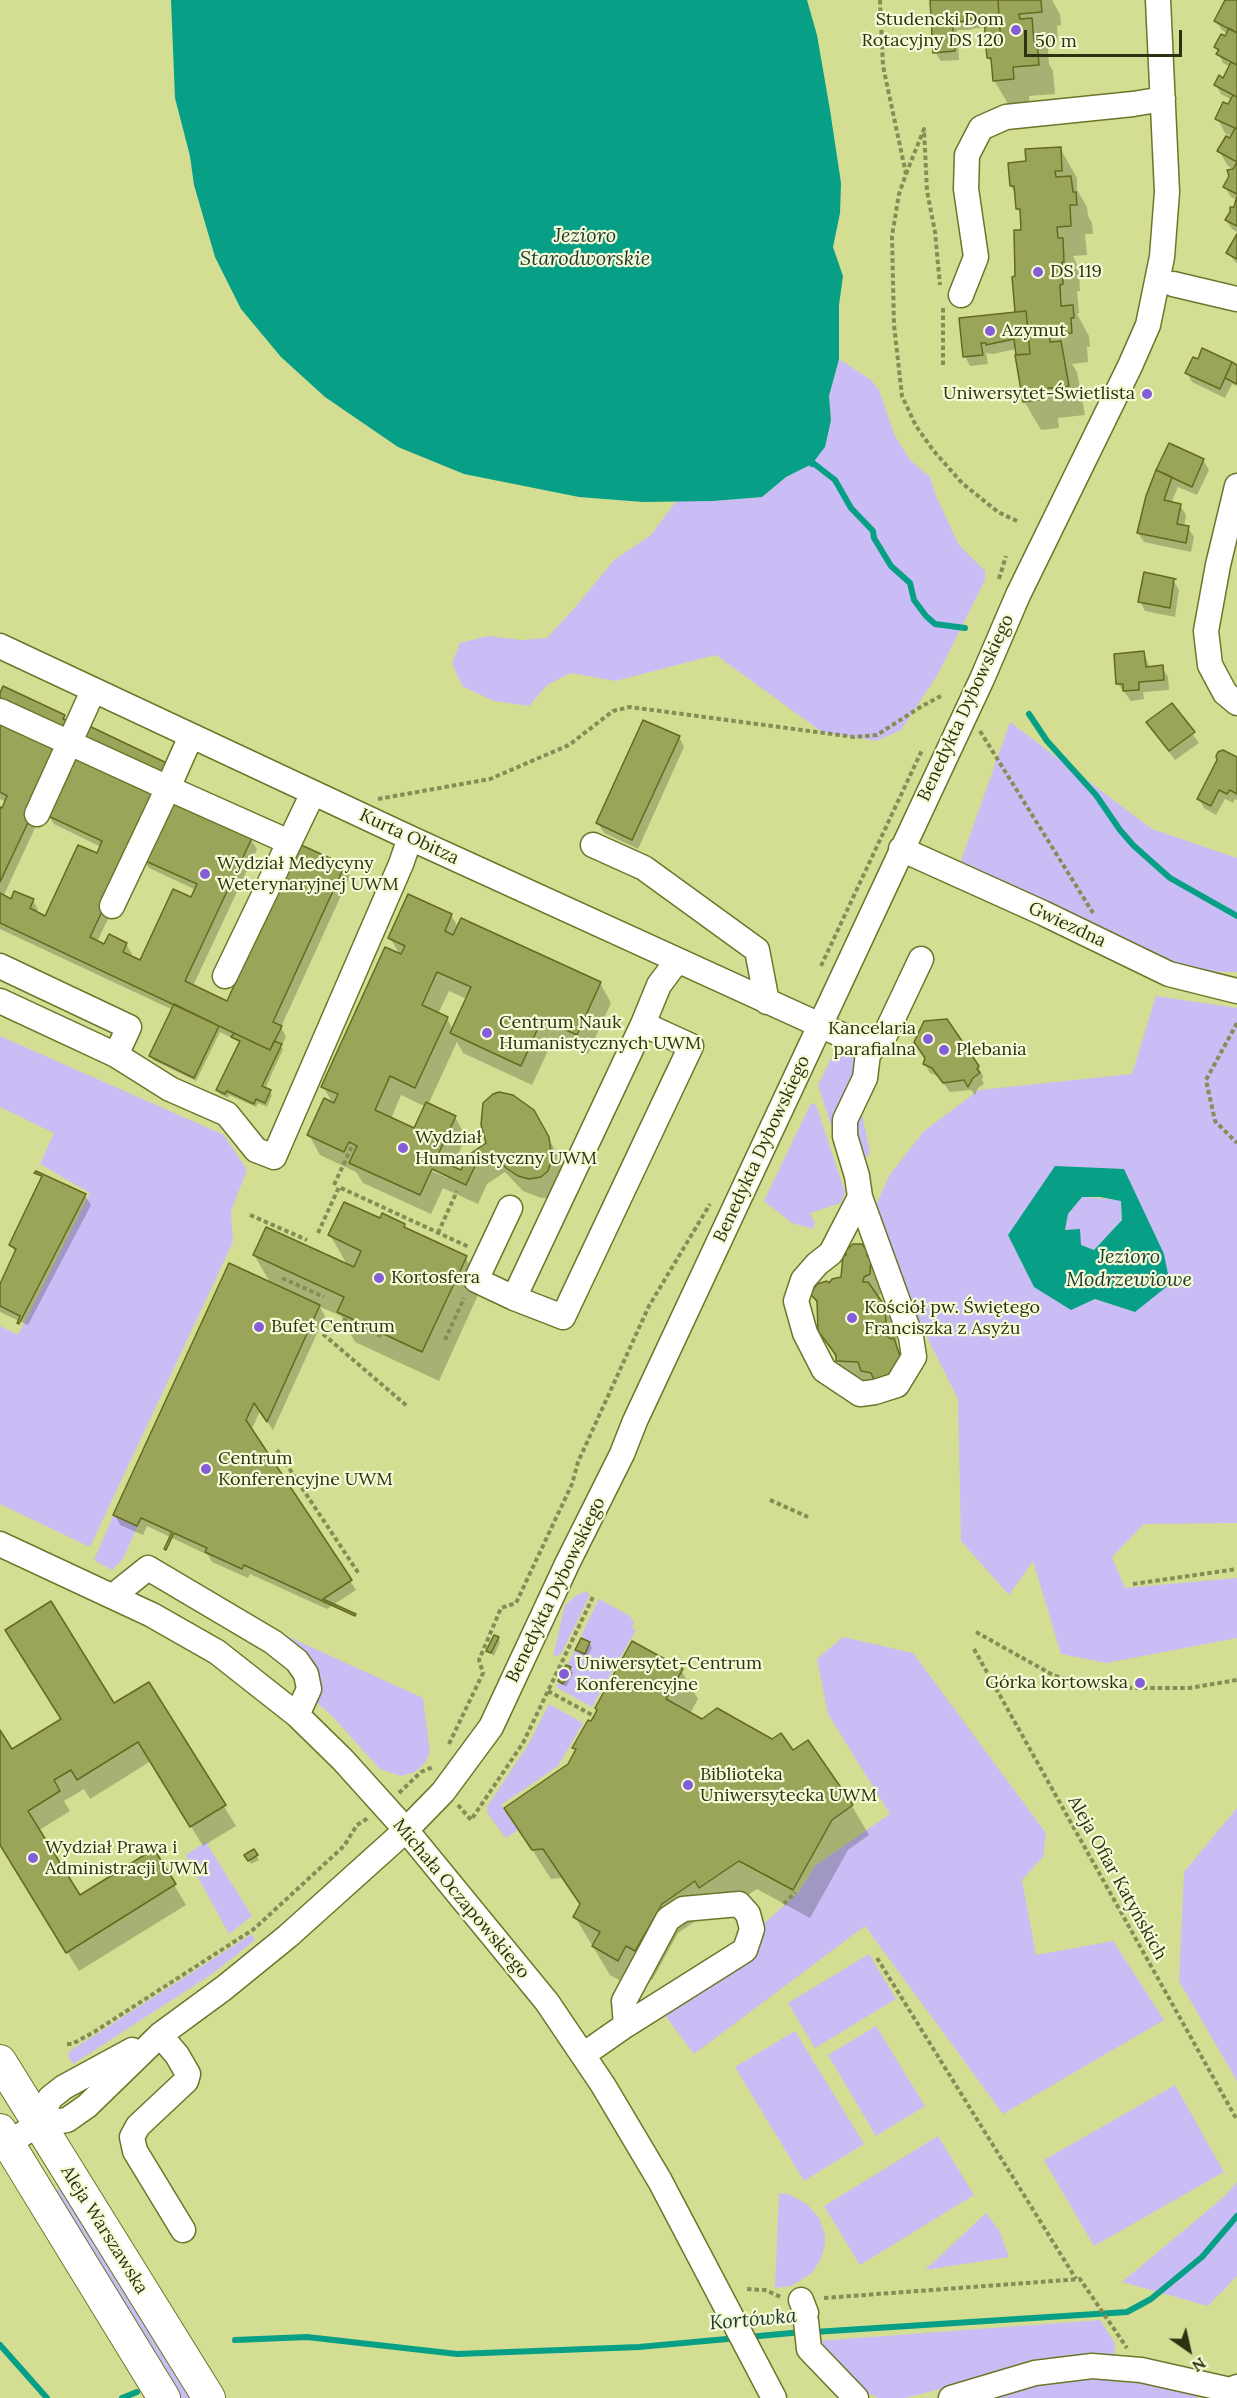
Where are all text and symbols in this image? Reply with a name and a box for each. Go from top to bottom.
place label: Studencki Dom Rotacyjny DS 120 [862,9,1004,52]
scale bar [1027,18,1184,56]
marker: Studencki Dom Rotacyjny DS 120 [1009,23,1023,37]
text: 50 m [1035,29,1077,52]
water label: Jezioro Starodworskie [520,224,650,271]
place label: DS 119 [1050,261,1102,283]
marker: DS 119 [1031,265,1045,279]
place label: Azymut [1002,320,1066,342]
marker: Azymut [983,324,997,338]
place label: Uniwersytet-Świetlista [943,383,1135,405]
marker: Uniwersytet-Świetlista [1140,387,1154,401]
street label: Benedykta Dybowskiego [913,611,1019,805]
street label: Kurta Obitza [356,805,462,869]
place label: Wydział Medycyny Weterynaryjnej UWM [217,853,399,896]
marker: Wydział Medycyny Weterynaryjnej UWM [198,867,212,881]
street label: Gwiezdna [1025,898,1109,952]
place label: Centrum Nauk Humanistycznych UWM [499,1012,701,1054]
place label: Kancelaria parafialna [828,1018,916,1060]
marker: Centrum Nauk Humanistycznych UWM [480,1026,494,1040]
marker: Kancelaria parafialna [921,1032,935,1046]
place label: Plebania [956,1039,1026,1061]
marker: Plebania [937,1043,951,1057]
street label: Benedykta Dybowskiego [709,1052,815,1246]
place label: Wydział Humanistyczny UWM [415,1127,597,1170]
marker: Wydział Humanistyczny UWM [396,1141,410,1155]
water label: Jezioro Modrzewiowe [1066,1245,1192,1292]
place label: Kortosfera [391,1267,480,1289]
marker: Kortosfera [372,1271,386,1285]
place label: Kościół pw. Świętego Franciszka z Asyżu [864,1297,1040,1340]
marker: Kościół pw. Świętego Franciszka z Asyżu [845,1311,859,1325]
place label: Bufet Centrum [271,1316,395,1338]
marker: Bufet Centrum [252,1320,266,1334]
place label: Centrum Konferencyjne UWM [218,1448,393,1490]
marker: Centrum Konferencyjne UWM [199,1462,213,1476]
street label: Benedykta Dybowskiego [502,1494,610,1686]
place label: Uniwersytet-Centrum Konferencyjne [576,1653,762,1696]
marker: Uniwersytet-Centrum Konferencyjne [557,1667,571,1681]
place label: Górka kortowska [985,1672,1128,1694]
marker: Górka kortowska [1133,1676,1147,1690]
place label: Biblioteka Uniwersytecka UWM [700,1764,877,1806]
marker: Biblioteka Uniwersytecka UWM [681,1778,695,1792]
street label: Aleja Ofiar Katyńskich [1063,1792,1171,1964]
street label: Michała Oczapowskiego [388,1815,534,1983]
place label: Wydział Prawa i Administracji UWM [45,1837,208,1880]
marker: Wydział Prawa i Administracji UWM [26,1851,40,1865]
street label: Aleja Warszawska [56,2162,152,2298]
water label: Kortówka [708,2304,798,2336]
north arrow [1159,2320,1219,2380]
text: N [1188,2353,1210,2377]

